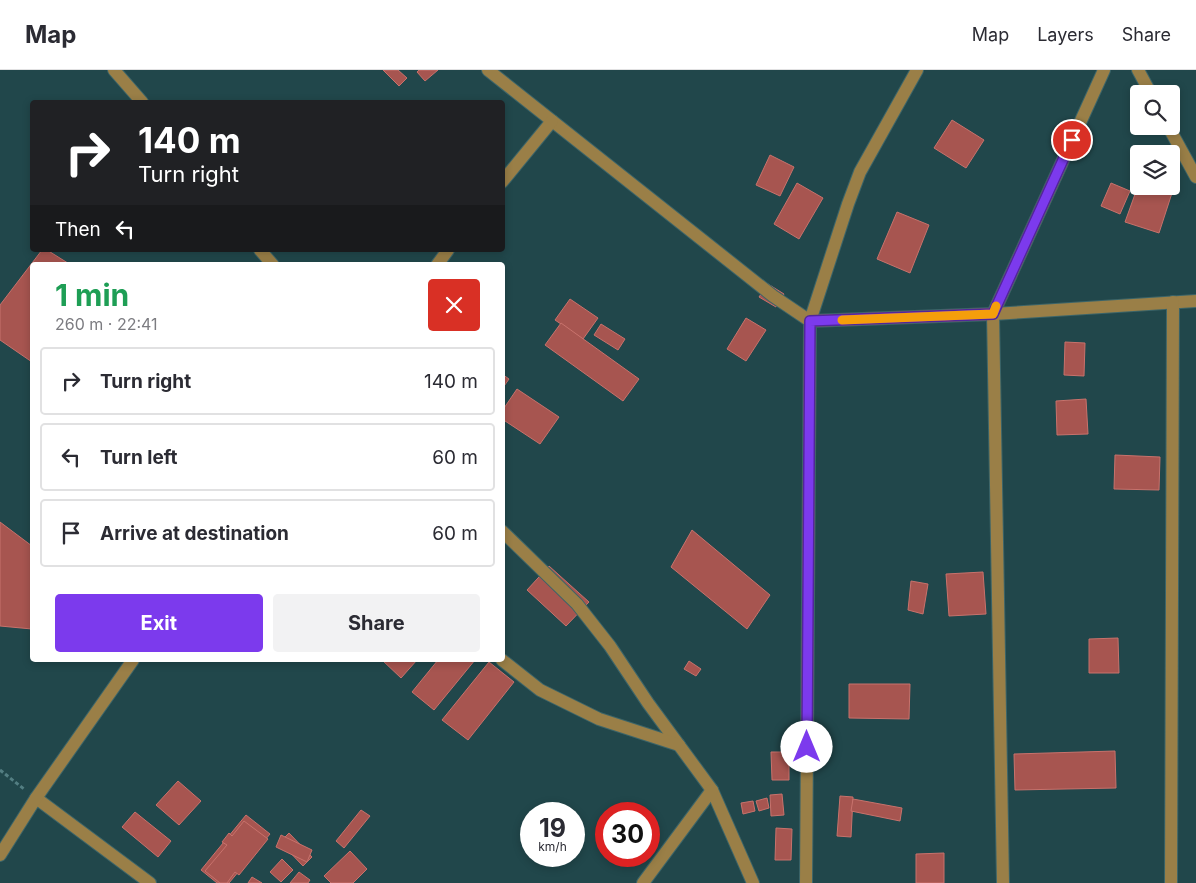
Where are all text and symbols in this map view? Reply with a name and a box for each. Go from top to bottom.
text: Map [25,20,76,49]
text: Map [972,24,1009,45]
text: Layers [1037,24,1094,45]
text: Share [1122,24,1171,45]
map controls [1130,85,1180,195]
button: search [1130,85,1180,135]
text: 140 m [138,119,241,161]
pin [1051,119,1093,161]
icon: right [55,120,120,185]
icon: arrive [1058,126,1086,154]
button: layers [1130,145,1180,195]
text: Turn right [138,161,239,187]
icon: left [111,215,139,243]
text: Then [55,218,101,241]
text: 1 min [55,277,129,313]
button: close [428,279,480,331]
text: 260 m · 22:41 [55,314,158,334]
icon: right [57,367,85,395]
text: Turn right [100,370,191,393]
text: 140 m [424,370,478,393]
icon: left [57,443,85,471]
text: Turn left [100,446,178,469]
text: 60 m [432,446,478,469]
icon: arrive [57,519,85,547]
text: Arrive at destination [100,522,289,545]
text: 60 m [432,522,478,545]
button: Exit [55,594,263,652]
button: Share [273,594,480,652]
position arrow [780,720,832,772]
speed limit sign: 30 [595,802,660,867]
text: 19 [539,813,566,843]
text: km/h [538,839,567,854]

